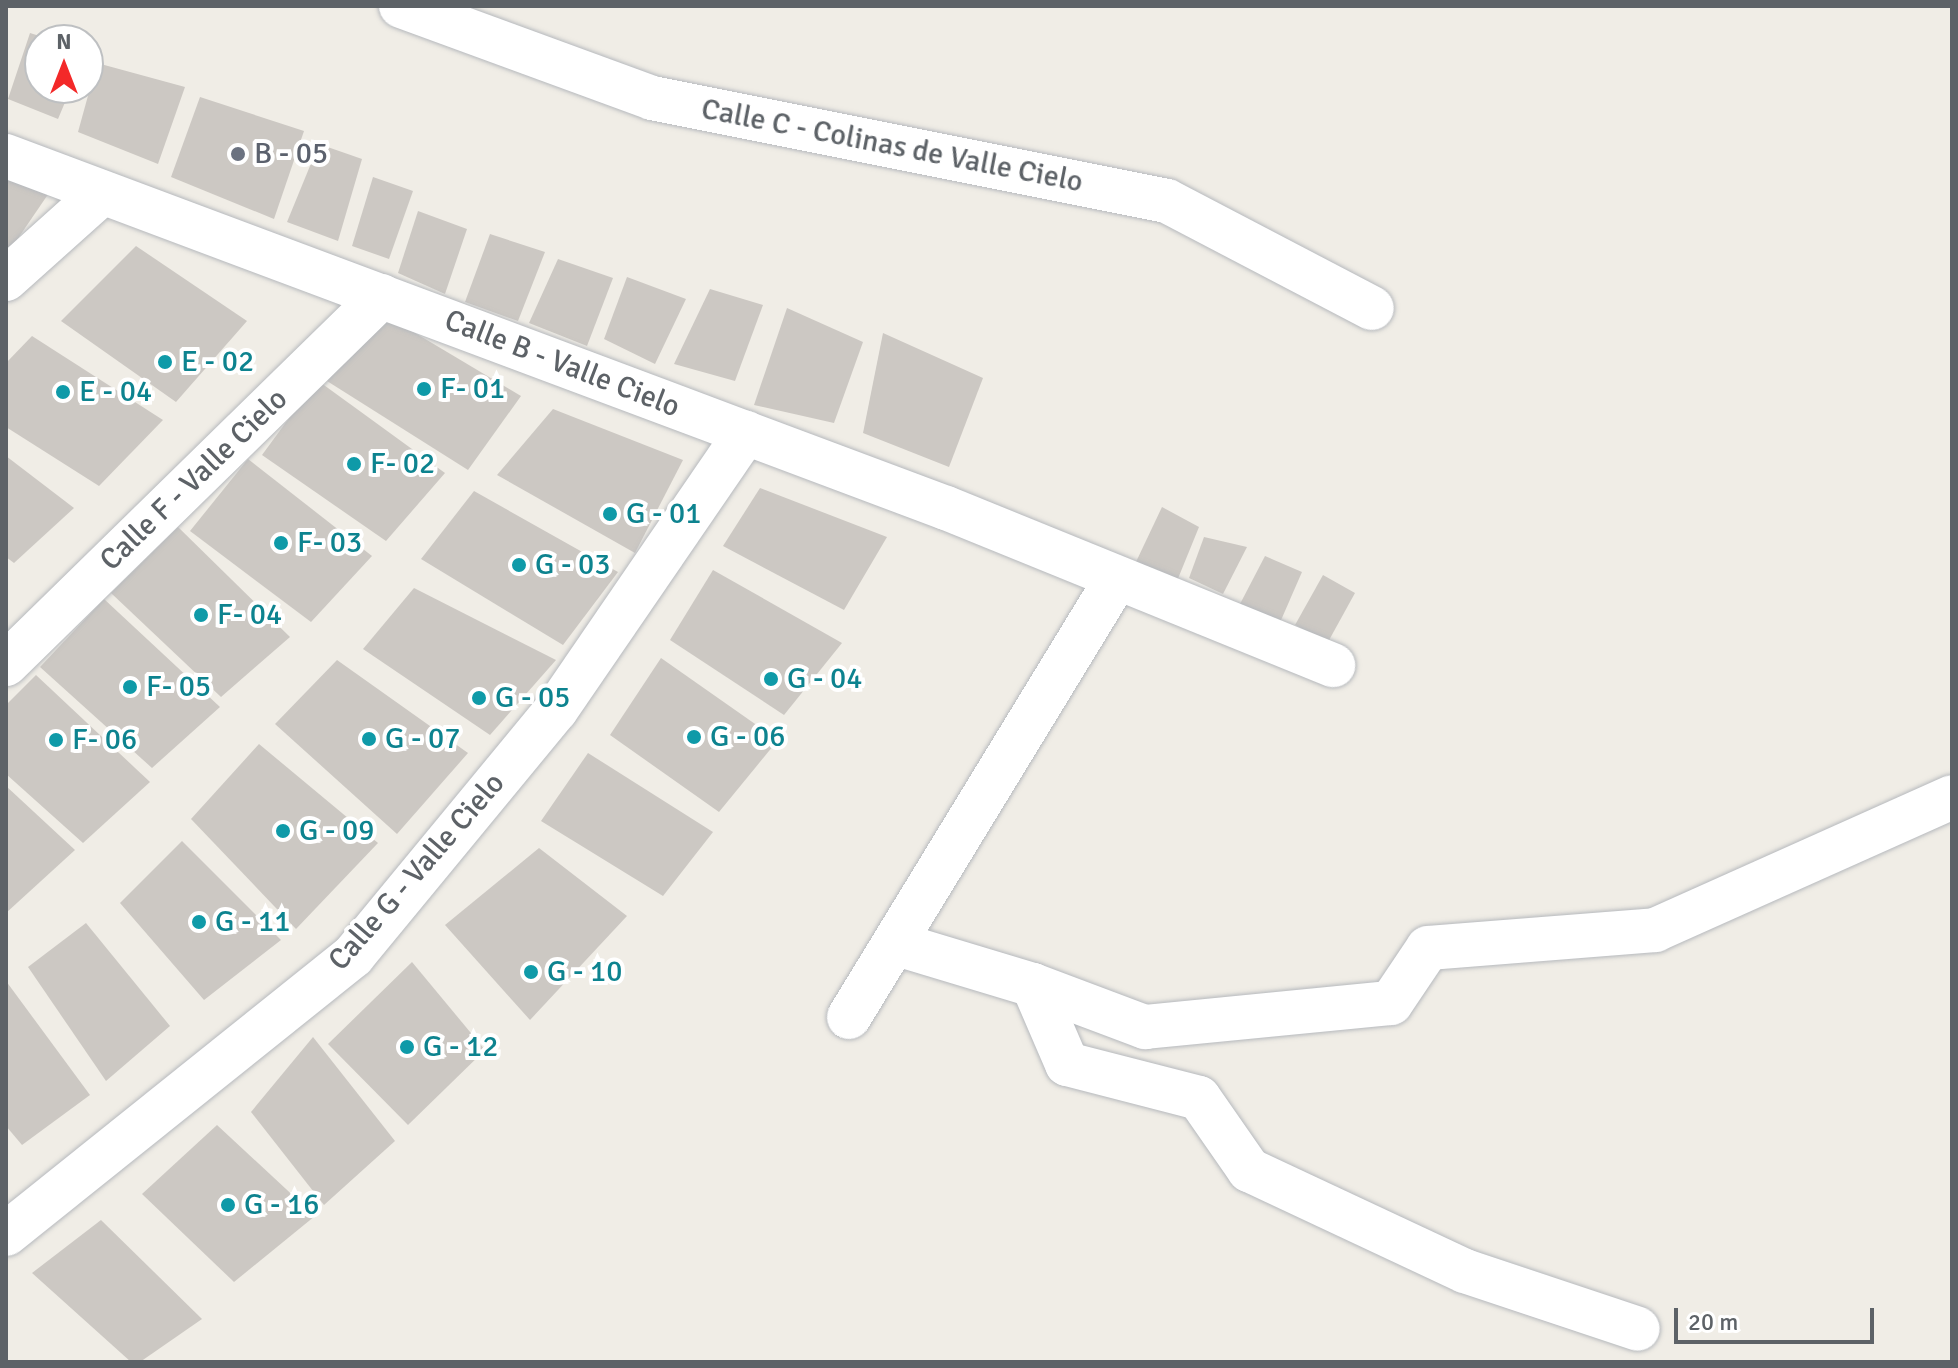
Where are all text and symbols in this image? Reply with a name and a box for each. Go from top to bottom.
north arrow [24,24,104,104]
text: N [56,28,72,55]
street label: Calle C - Colinas de Valle Cielo [698,91,1086,201]
place label: B - 05 [254,136,328,172]
marker: B - 05 [229,145,247,163]
street label: Calle B - Valle Cielo [439,303,685,425]
place label: E - 02 [181,344,254,380]
marker: E - 02 [156,353,174,371]
place label: F- 01 [440,371,505,407]
place label: E - 04 [79,374,152,410]
marker: F- 01 [415,380,433,398]
street label: Calle F - Valle Cielo [93,382,295,578]
marker: E - 04 [54,383,72,401]
place label: F- 02 [370,446,435,482]
marker: F- 02 [345,455,363,473]
place label: G - 01 [626,496,701,532]
marker: G - 01 [601,505,619,523]
place label: F- 03 [297,525,362,561]
marker: F- 03 [272,534,290,552]
place label: G - 03 [535,547,610,583]
marker: G - 03 [510,556,528,574]
place label: F- 04 [217,597,282,633]
marker: F- 04 [192,606,210,624]
place label: G - 04 [787,661,862,697]
place label: F- 05 [146,669,211,705]
marker: G - 04 [762,670,780,688]
marker: F- 05 [121,678,139,696]
place label: G - 05 [495,680,570,716]
marker: G - 05 [470,689,488,707]
place label: G - 06 [710,719,785,755]
place label: G - 07 [385,721,460,757]
place label: F- 06 [72,722,137,758]
marker: G - 06 [685,728,703,746]
marker: G - 07 [360,730,378,748]
marker: F- 06 [47,731,65,749]
street label: Calle G - Valle Cielo [321,766,513,978]
place label: G - 09 [299,813,374,849]
marker: G - 09 [274,822,292,840]
place label: G - 11 [215,904,290,940]
marker: G - 11 [190,913,208,931]
place label: G - 10 [547,954,622,990]
marker: G - 10 [522,963,540,981]
place label: G - 12 [423,1029,498,1065]
marker: G - 12 [398,1038,416,1056]
place label: G - 16 [244,1187,319,1223]
marker: G - 16 [219,1196,237,1214]
scale bar [1678,1292,1878,1342]
text: 20 m [1688,1307,1738,1337]

